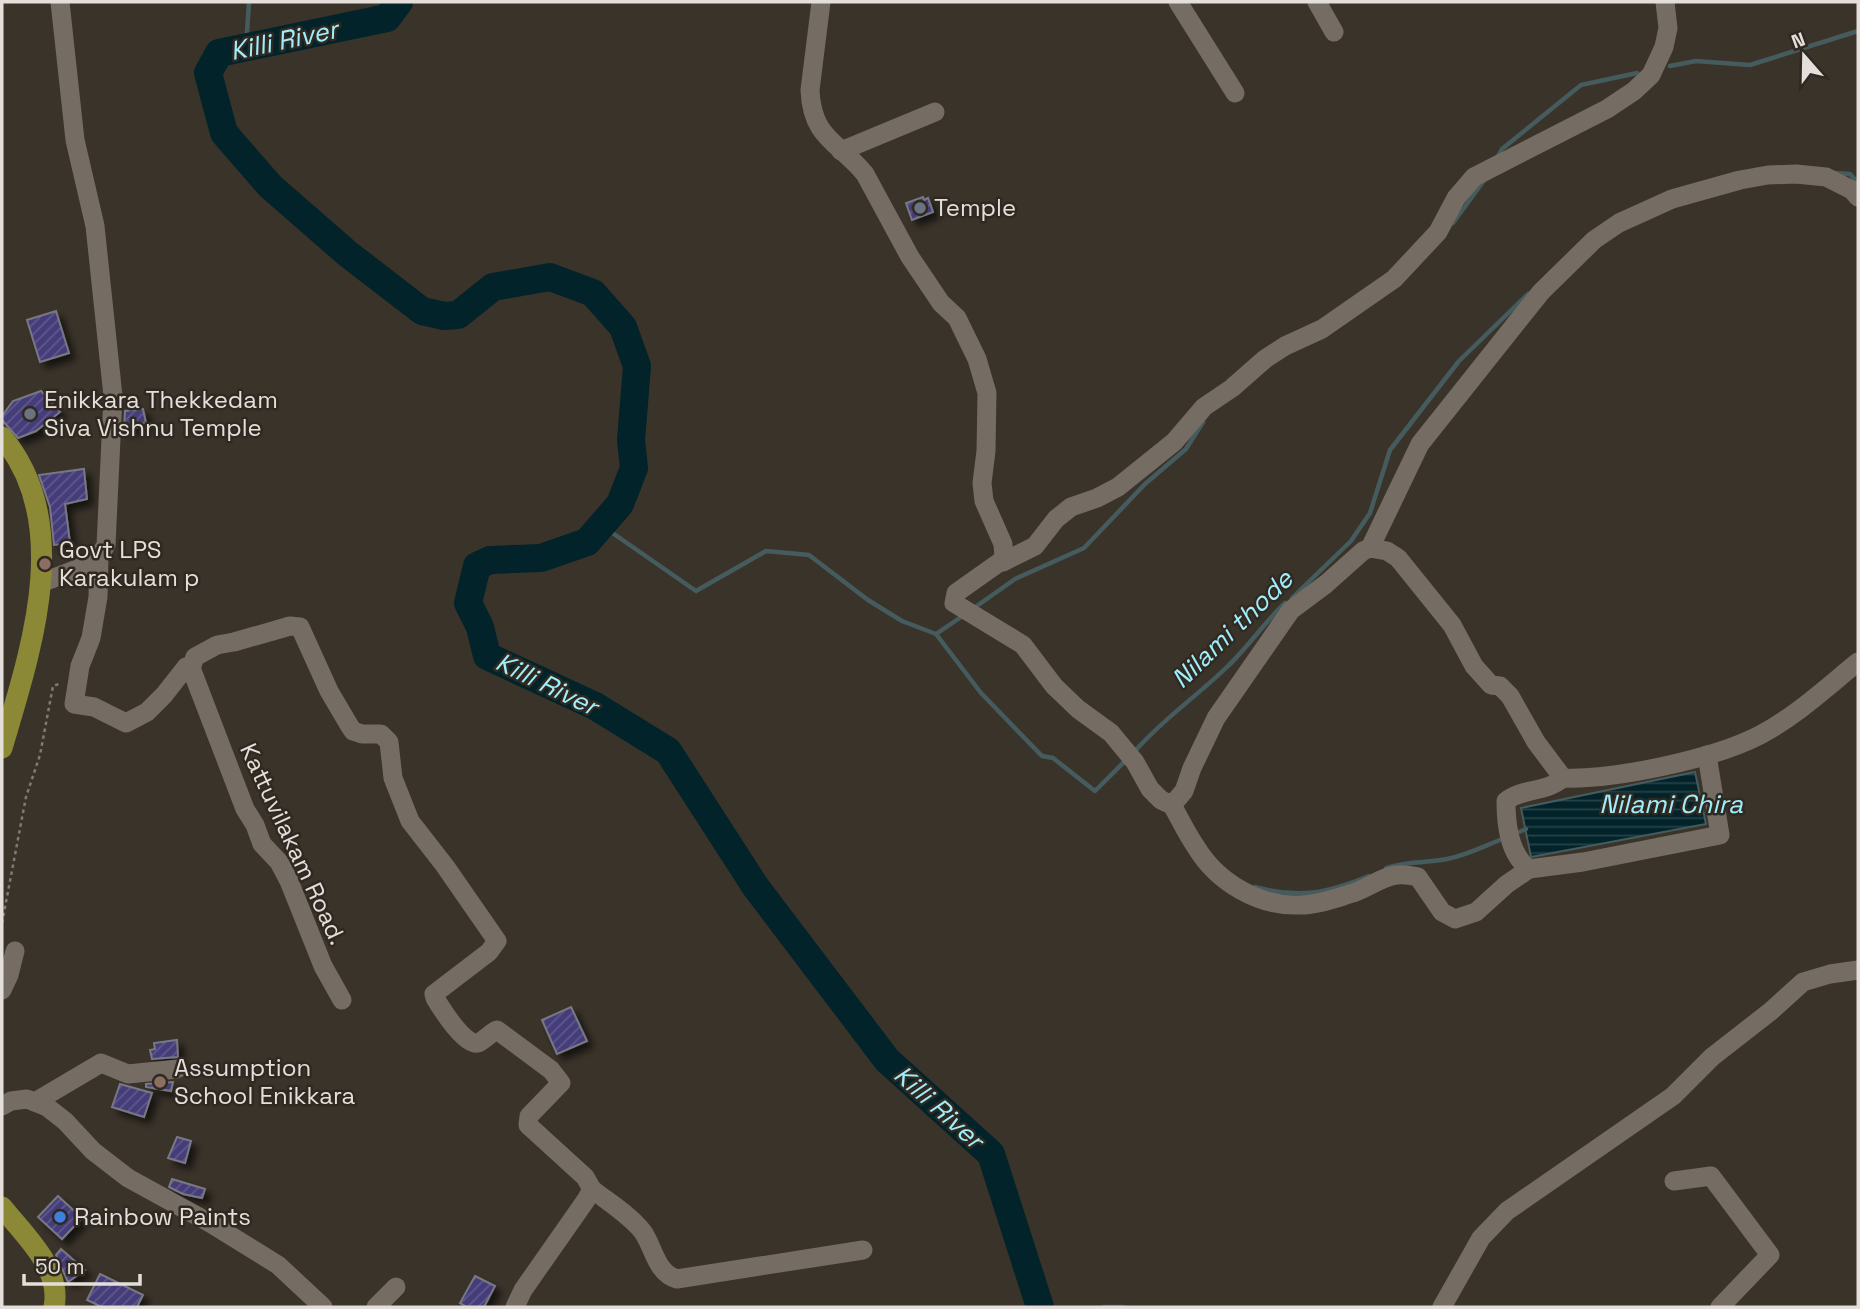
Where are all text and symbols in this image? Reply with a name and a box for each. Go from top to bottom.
water label: Killi River [227,11,344,68]
north arrow [1769,21,1839,91]
text: N [1788,27,1809,54]
place label: Temple [934,192,1016,223]
marker: Temple [912,200,928,216]
place label: Enikkara Thekkedam Siva Vishnu Temple [44,384,278,443]
marker: Enikkara Thekkedam Siva Vishnu Temple [22,406,38,422]
place label: Govt LPS Karakulam p [59,534,199,593]
marker: Govt LPS Karakulam p [37,556,53,572]
water label: Nilami thode [1164,561,1301,696]
water label: Killi River [490,645,607,725]
street label: Kattuvilakam Road. [233,738,354,949]
water label: Nilami Chira [1599,787,1744,821]
place label: Assumption School Enikkara [174,1052,356,1111]
water label: Killi River [887,1058,993,1158]
marker: Assumption School Enikkara [152,1074,168,1090]
place label: Rainbow Paints [74,1201,251,1232]
marker: Rainbow Paints [52,1209,68,1225]
scale bar [24,1242,140,1286]
text: 50 m [35,1253,85,1280]

